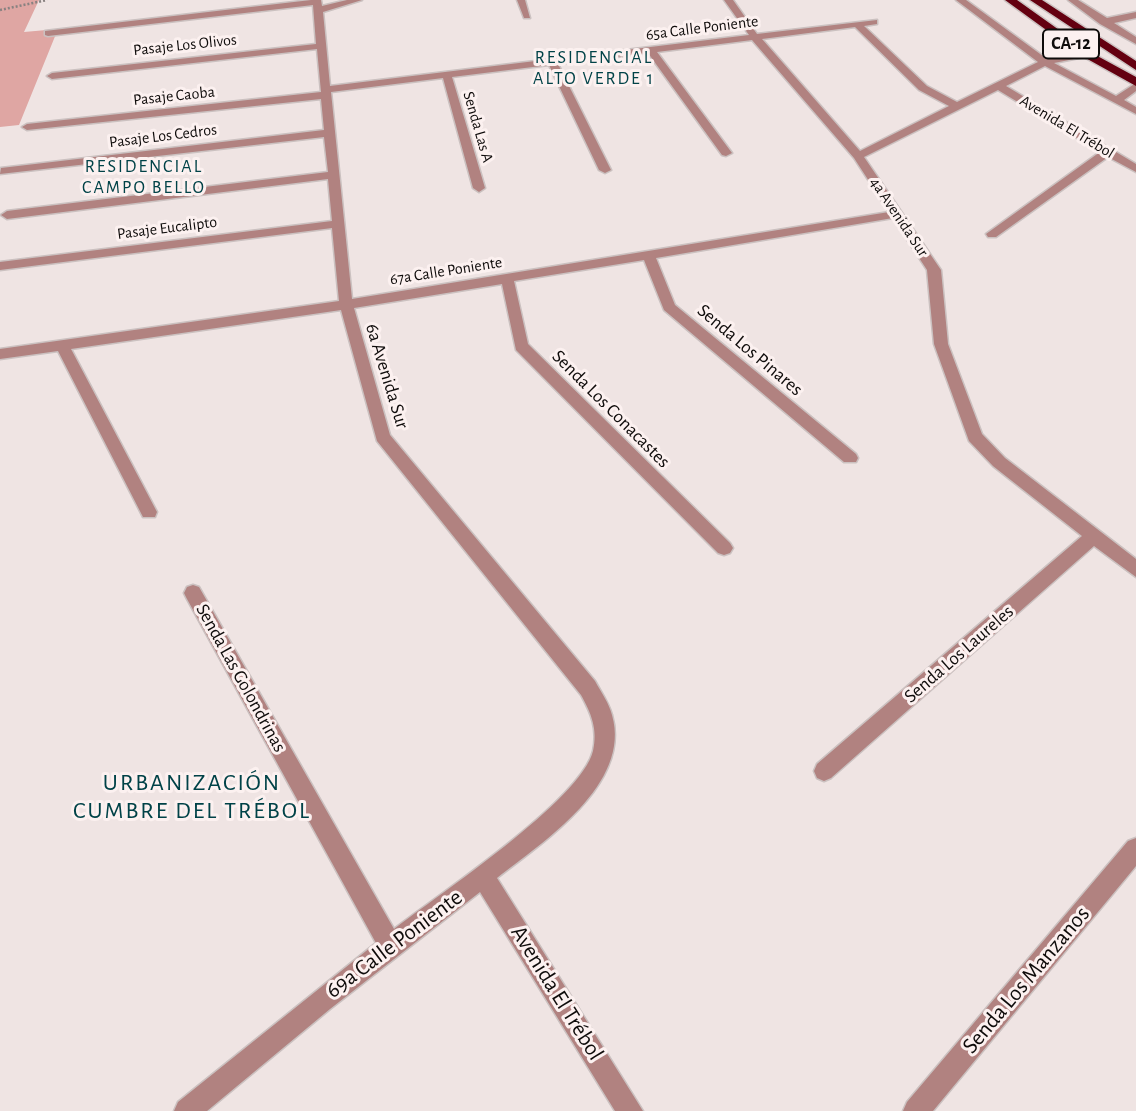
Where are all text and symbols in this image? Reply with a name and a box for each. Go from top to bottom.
street label: 65a Calle Poniente [645,12,759,44]
road number: CA-12 [1043,29,1099,58]
street label: Pasaje Los Olivos [132,30,238,60]
district label: RESIDENCIAL ALTO VERDE 1 [535,47,653,90]
street label: Pasaje Caoba [132,82,216,110]
street label: Senda Las A [459,89,497,165]
street label: Avenida El Trébol [1016,91,1118,163]
street label: Pasaje Los Cedros [108,120,218,152]
district label: RESIDENCIAL CAMPO BELLO [83,156,205,198]
street label: 4a Avenida Sur [865,174,933,260]
street label: Pasaje Eucalipto [116,212,218,244]
street label: 67a Calle Poniente [389,253,503,289]
street label: Senda Los Pinares [693,299,807,401]
street label: 6a Avenida Sur [360,321,414,431]
street label: Senda Los Conacastes [547,345,675,473]
street label: Senda Las Golondrinas [191,600,291,756]
street label: Senda Los Laureles [900,600,1018,708]
district label: URBANIZACIÓN CUMBRE DEL TRÉBOL [75,769,309,825]
street label: 69a Calle Poniente [320,884,468,1004]
street label: Senda Los Manzanos [956,901,1096,1059]
street label: Avenida El Trébol [505,920,609,1066]

